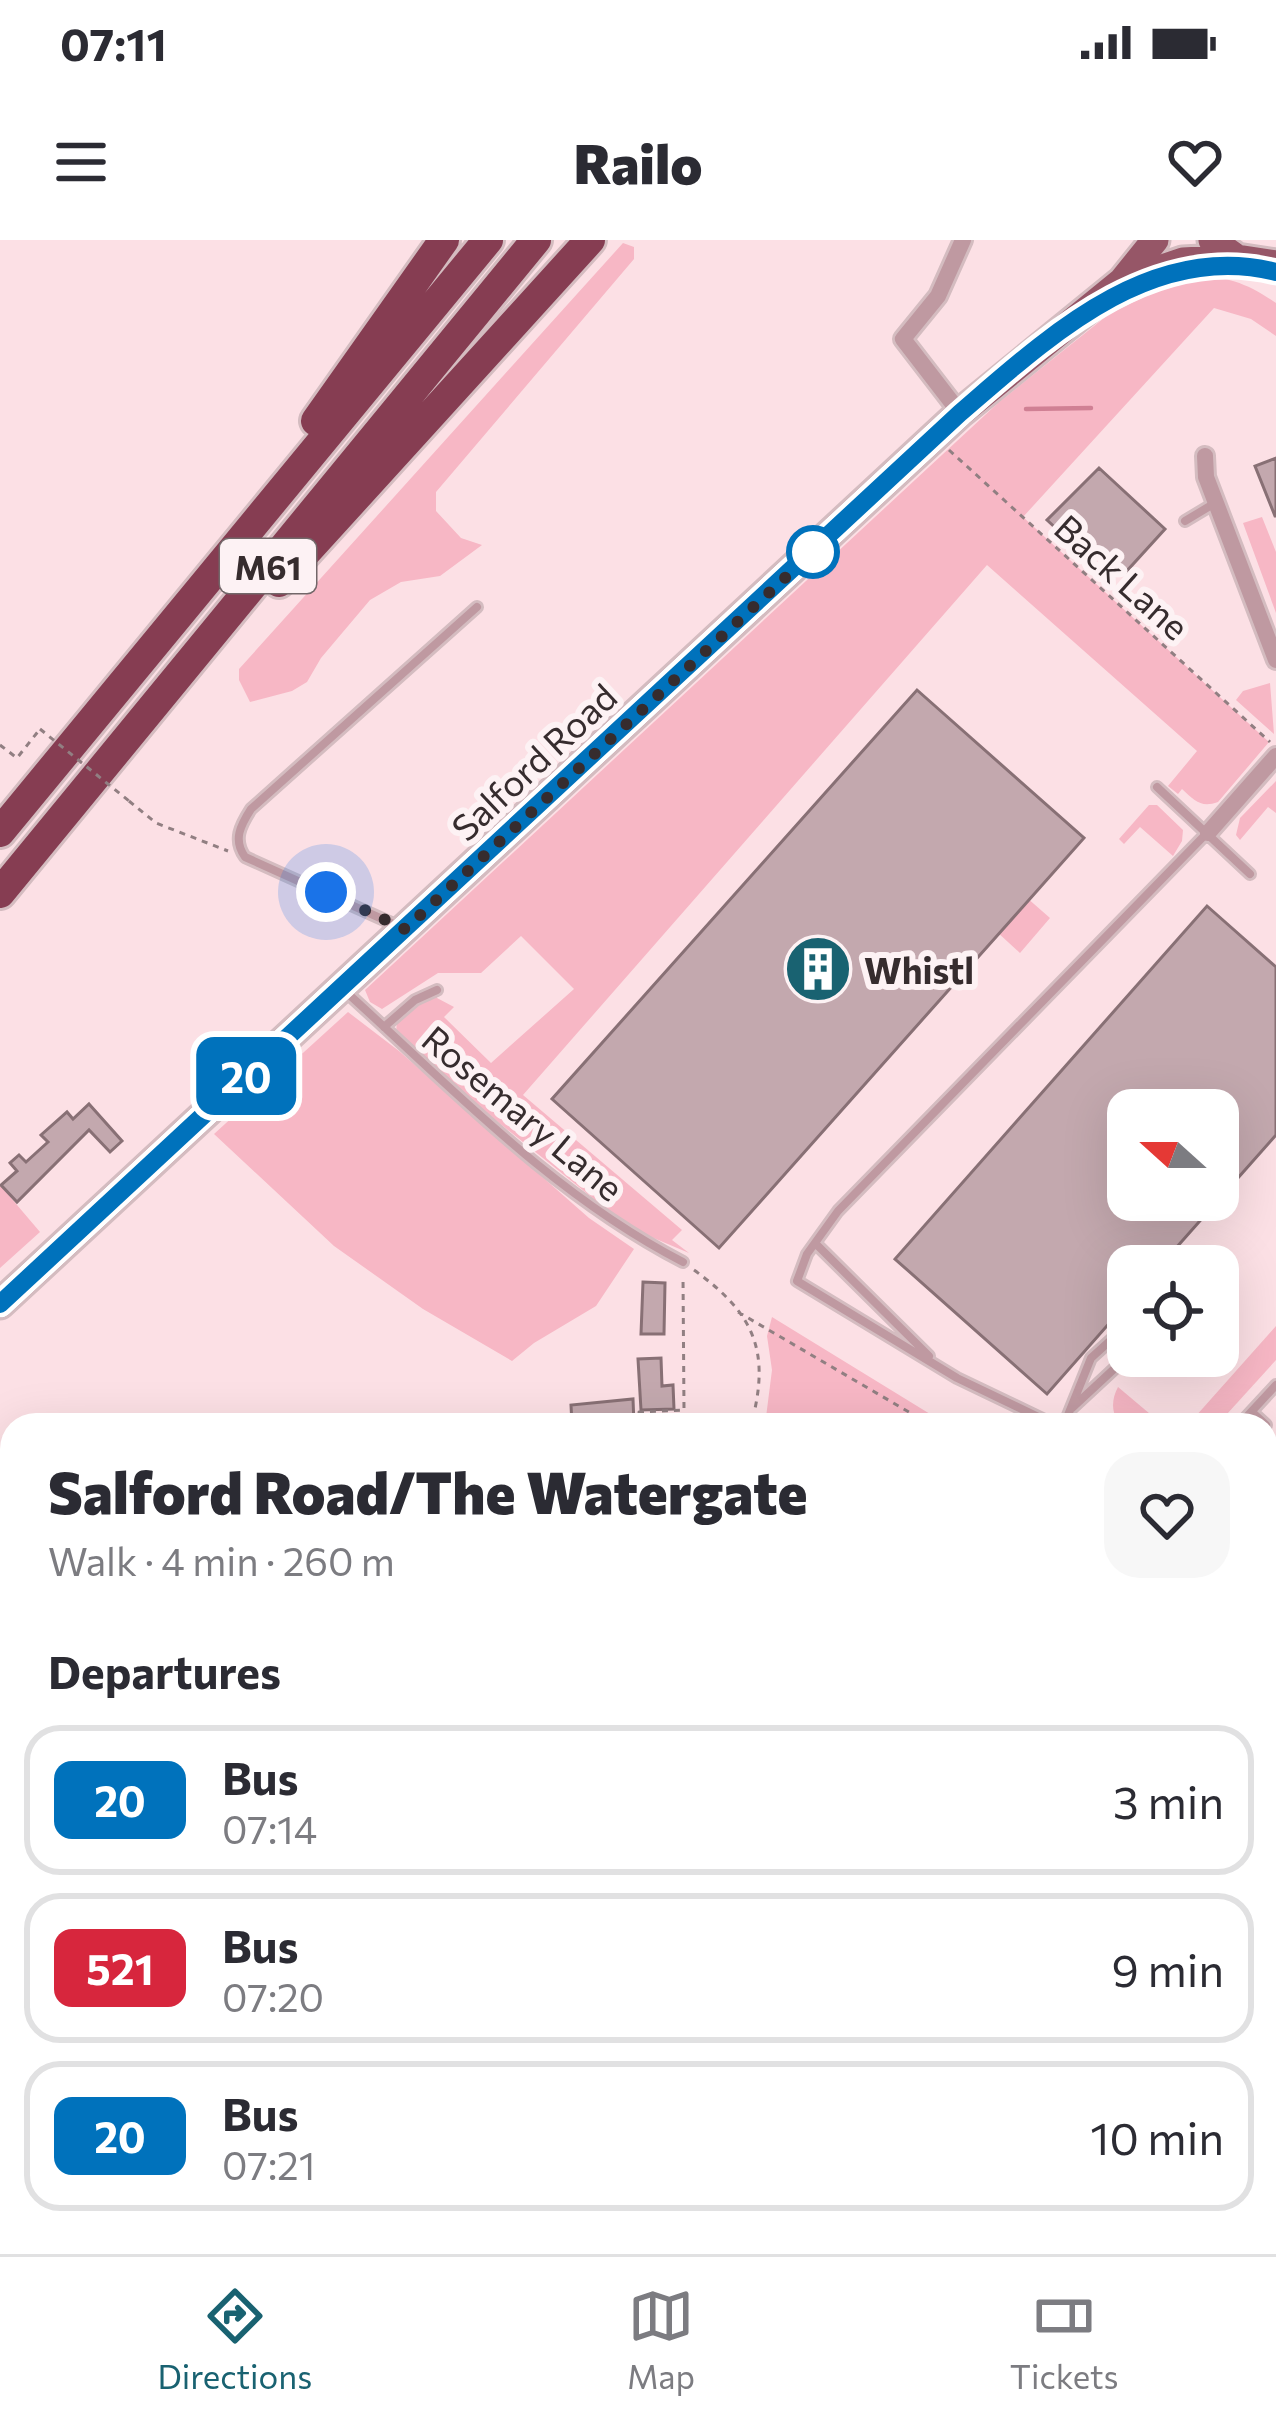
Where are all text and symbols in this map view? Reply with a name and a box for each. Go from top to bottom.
text: 07:11 [60,15,167,70]
icon: menu [48,129,114,195]
text: Railo [573,129,703,195]
icon: heart [1162,129,1228,195]
street label: Back Lane [1047,504,1199,648]
unlabelled marker [788,527,838,577]
road number: M61 [220,539,316,593]
street label: Salford Road [441,673,625,849]
your location [296,862,356,922]
building icon: Whistl [783,934,853,1004]
place label: Whistl [864,947,974,991]
street label: Rosemary Lane [415,1015,633,1209]
line badge: 20 [192,1037,300,1115]
text: 20 [220,1050,272,1102]
north arrow [1107,1089,1239,1221]
map controls [1107,1089,1239,1377]
button: locate [1107,1245,1239,1377]
button: heart [1104,1452,1230,1578]
text: Salford Road/The Watergate [48,1456,808,1526]
text: Walk · 4 min · 260 m [48,1536,395,1584]
text: Departures [48,1643,281,1698]
text: Bus [222,1749,298,1804]
text: 3 min [1113,1773,1224,1828]
text: 20 [94,1774,146,1826]
text: 07:14 [222,1804,317,1852]
text: Bus [222,1917,298,1972]
text: 9 min [1111,1941,1224,1996]
text: 521 [86,1942,154,1994]
text: 07:20 [222,1972,324,2020]
text: Bus [222,2085,298,2140]
text: 10 min [1090,2109,1224,2164]
text: 20 [94,2110,146,2162]
text: 07:21 [222,2140,315,2188]
tab: Directions [157,2283,312,2396]
tab: Map [627,2283,695,2396]
tab: Tickets [1010,2283,1119,2396]

